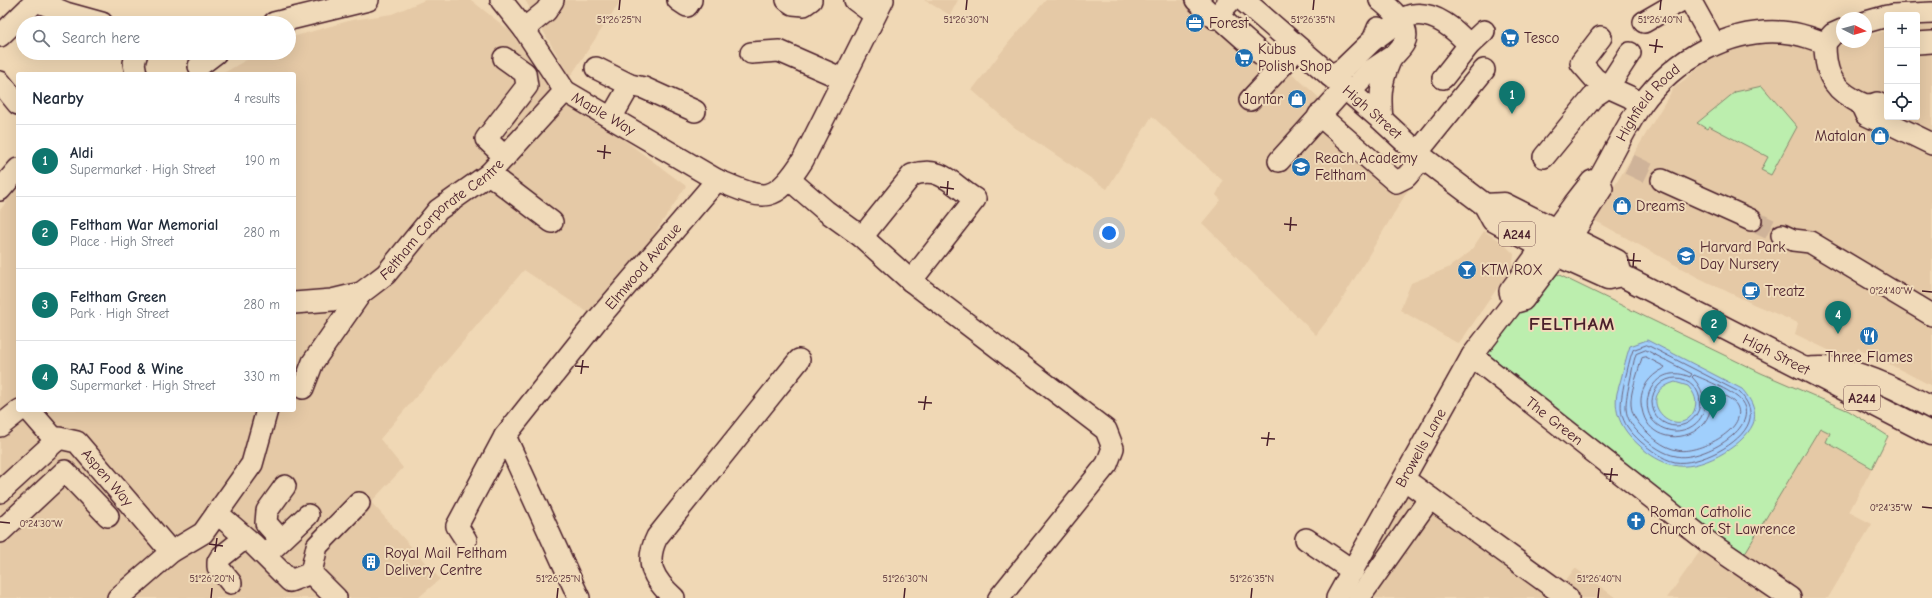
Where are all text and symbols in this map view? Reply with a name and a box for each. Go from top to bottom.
office icon: Forest [1184,12,1206,34]
north arrow [1836,12,1872,48]
map controls [1884,12,1920,120]
button: + [1884,12,1920,48]
text: 51°26'25"N [597,14,641,26]
text: 51°26'30"N [944,14,988,26]
place label: Forest [1209,14,1249,32]
text: 51°26'35"N [1291,14,1335,26]
text: 51°26'40"N [1638,14,1682,26]
search box [16,16,296,60]
icon: search [30,27,52,49]
supermarket icon: Tesco [1499,27,1521,49]
text: Search here [62,29,140,47]
place label: Tesco [1524,29,1560,47]
place label: Kubus Polish Shop [1258,40,1332,75]
supermarket icon: Kubus Polish Shop [1233,47,1255,69]
button: − [1884,48,1920,84]
street label: Highfield Road [1612,60,1683,144]
street label: High Street [1339,81,1406,143]
pin: 1 [1499,81,1525,114]
button: locate [1884,84,1920,120]
street label: Maple Way [569,88,639,139]
shop icon: Jantar [1286,88,1308,110]
text: Nearby [32,89,83,108]
place label: Jantar [1243,90,1283,108]
text: 4 results [234,91,280,106]
shop icon: Matalan [1869,125,1891,147]
place label: Matalan [1815,127,1866,145]
text: Aldi [70,144,93,162]
place label: Reach Academy Feltham [1315,149,1418,184]
text: 1 [42,153,48,168]
text: 190 m [245,153,280,168]
street label: Feltham Corporate Centre [376,155,508,284]
school or university icon: Reach Academy Feltham [1290,156,1312,178]
text: Supermarket · High Street [70,162,215,177]
shop icon: Dreams [1611,195,1633,217]
place label: Dreams [1636,197,1685,215]
text: Feltham War Memorial [70,216,218,234]
street label: Elmwood Avenue [601,219,685,313]
road number: A244 [1499,222,1535,246]
your location [1099,223,1119,243]
text: 2 [42,225,48,240]
text: 280 m [243,225,280,240]
text: Place · High Street [70,234,174,249]
place label: Harvard Park Day Nursery [1700,238,1786,273]
school or university icon: Harvard Park Day Nursery [1675,245,1697,267]
bar icon: KTM ROX [1456,259,1478,281]
place label: KTM ROX [1481,261,1543,279]
cafe icon: Treatz [1740,280,1762,302]
place label: Treatz [1765,282,1805,300]
text: 0°24'40"W [1870,285,1913,297]
text: Feltham Green [70,288,166,306]
text: 3 [42,297,48,312]
text: 280 m [243,297,280,312]
pin: 4 [1825,301,1851,334]
text: Park · High Street [70,306,169,321]
pin: 2 [1701,310,1727,343]
district label: FELTHAM [1529,313,1615,335]
restaurant icon: Three Flames [1858,325,1880,347]
street label: High Street [1740,330,1813,379]
place label: Three Flames [1825,348,1913,366]
text: RAJ Food & Wine [70,360,183,378]
text: 4 [42,369,48,384]
text: 330 m [244,369,280,384]
text: Supermarket · High Street [70,378,215,393]
pin: 3 [1700,386,1726,419]
road number: A244 [1844,386,1880,410]
street label: The Green [1522,393,1587,449]
street label: Browells Lane [1392,405,1450,490]
street label: Aspen Way [78,445,137,510]
text: 0°24'35"W [1870,502,1913,514]
place label: Roman Catholic Church of St Lawrence [1650,503,1796,538]
church icon: Roman Catholic Church of St Lawrence [1625,510,1647,532]
text: 0°24'30"W [19,518,63,530]
place label: Royal Mail Feltham Delivery Centre [385,544,507,579]
building icon: Royal Mail Feltham Delivery Centre [360,551,382,573]
text: 51°26'20"N [189,573,235,585]
text: 51°26'25"N [536,573,580,585]
text: 51°26'30"N [883,573,927,585]
text: 51°26'35"N [1230,573,1274,585]
text: 51°26'40"N [1577,573,1621,585]

